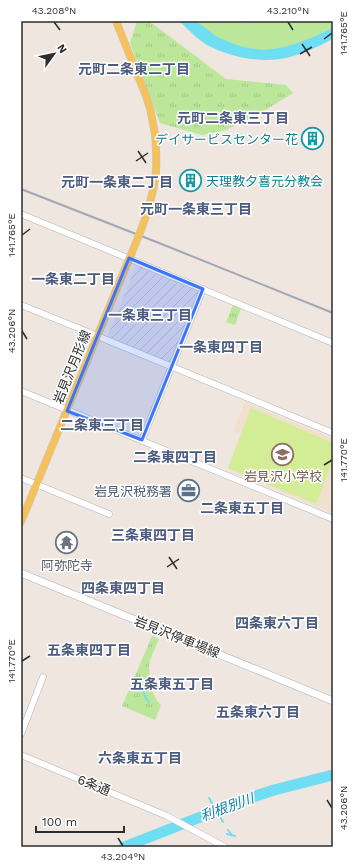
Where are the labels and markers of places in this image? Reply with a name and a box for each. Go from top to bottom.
building icon: デイサービスセンター花 [300,126,326,152]
place label: デイサービスセンター花 [155,132,298,147]
building icon: 天理教夕喜元分教会 [178,168,204,194]
place label: 天理教夕喜元分教会 [206,174,323,189]
school or university icon: 岩見沢小学校 [270,441,296,467]
place label: 岩見沢小学校 [244,469,322,484]
office icon: 岩見沢税務署 [175,478,201,504]
place label: 岩見沢税務署 [94,484,172,499]
temple icon: 阿弥陀寺 [54,530,80,556]
place label: 阿弥陀寺 [41,558,93,573]

